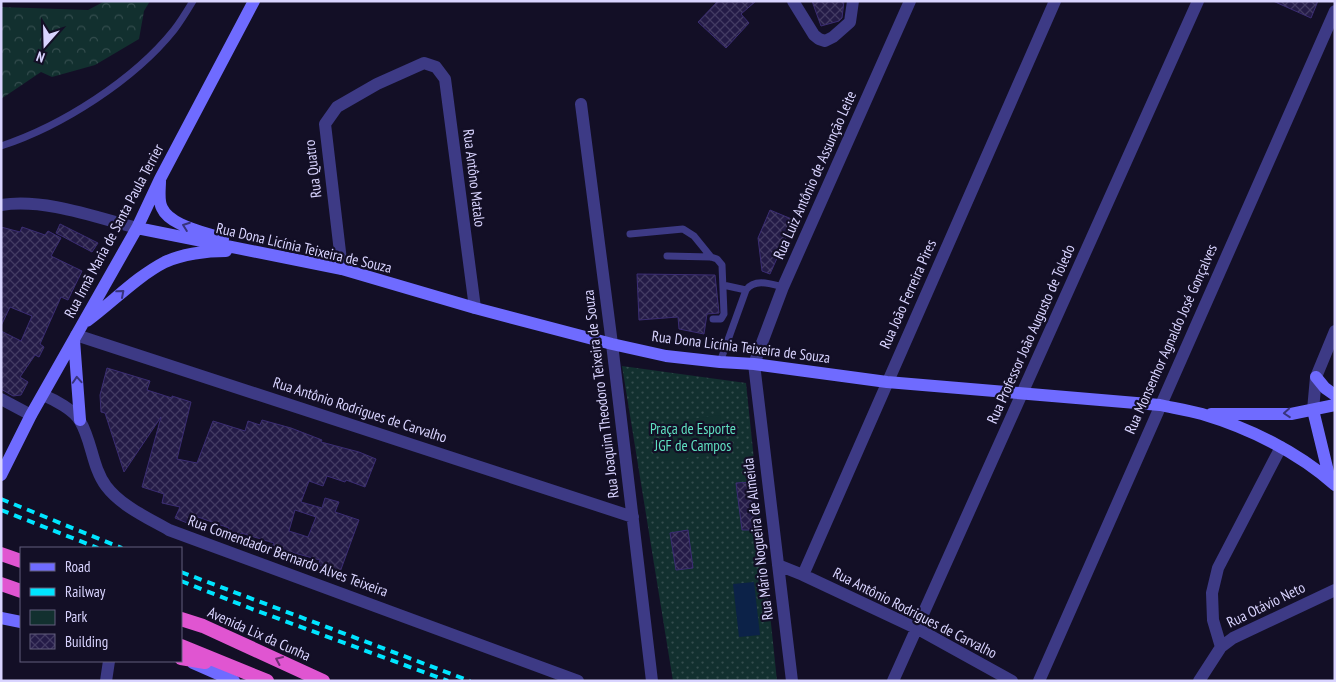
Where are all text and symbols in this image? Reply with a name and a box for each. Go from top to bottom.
north arrow [20,20,70,70]
text: N [34,47,47,67]
street label: Rua Luiz Antônio de Assunção Leite [769,88,860,262]
street label: Rua Antôno Matalo [459,128,490,228]
street label: Rua Quatro [300,139,325,199]
street label: Rua Irmã Maria de Santa Paula Terrier [60,140,168,321]
street label: Rua Dona Licínia Teixeira de Souza [214,218,394,277]
one-way arrow [183,222,191,232]
street label: Rua João Ferreira Pires [875,236,940,351]
street label: Rua Professor João Augusto de Toledo [982,241,1079,426]
street label: Rua Monsenhor Agnaldo José Gonçalves [1120,241,1221,437]
street label: Rua Joaquim Theodoro Teixeira de Souza [578,289,623,499]
one-way arrow [115,291,124,299]
street label: Rua Dona Licínia Teixeira de Souza [651,326,831,367]
street label: Rua Antônio Rodrigues de Carvalho [271,372,449,447]
one-way arrow [71,376,82,384]
one-way arrow [1282,408,1290,419]
park label: Praça de Esporte JGF de Campos [650,419,736,455]
street label: Rua Mário Nogueira de Almeida [738,457,777,621]
street label: Rua Comendador Bernardo Alves Teixeira [186,510,391,601]
legend [20,547,182,662]
text: Road [65,557,91,576]
street label: Rua Antônio Rodrigues de Carvalho [830,563,1000,662]
street label: Rua Otávio Neto [1224,577,1308,632]
text: Railway [65,582,106,601]
street label: Avenida Lix da Cunha [205,602,314,665]
text: Park [65,607,87,626]
text: Building [65,632,108,651]
one-way arrow [275,656,284,667]

